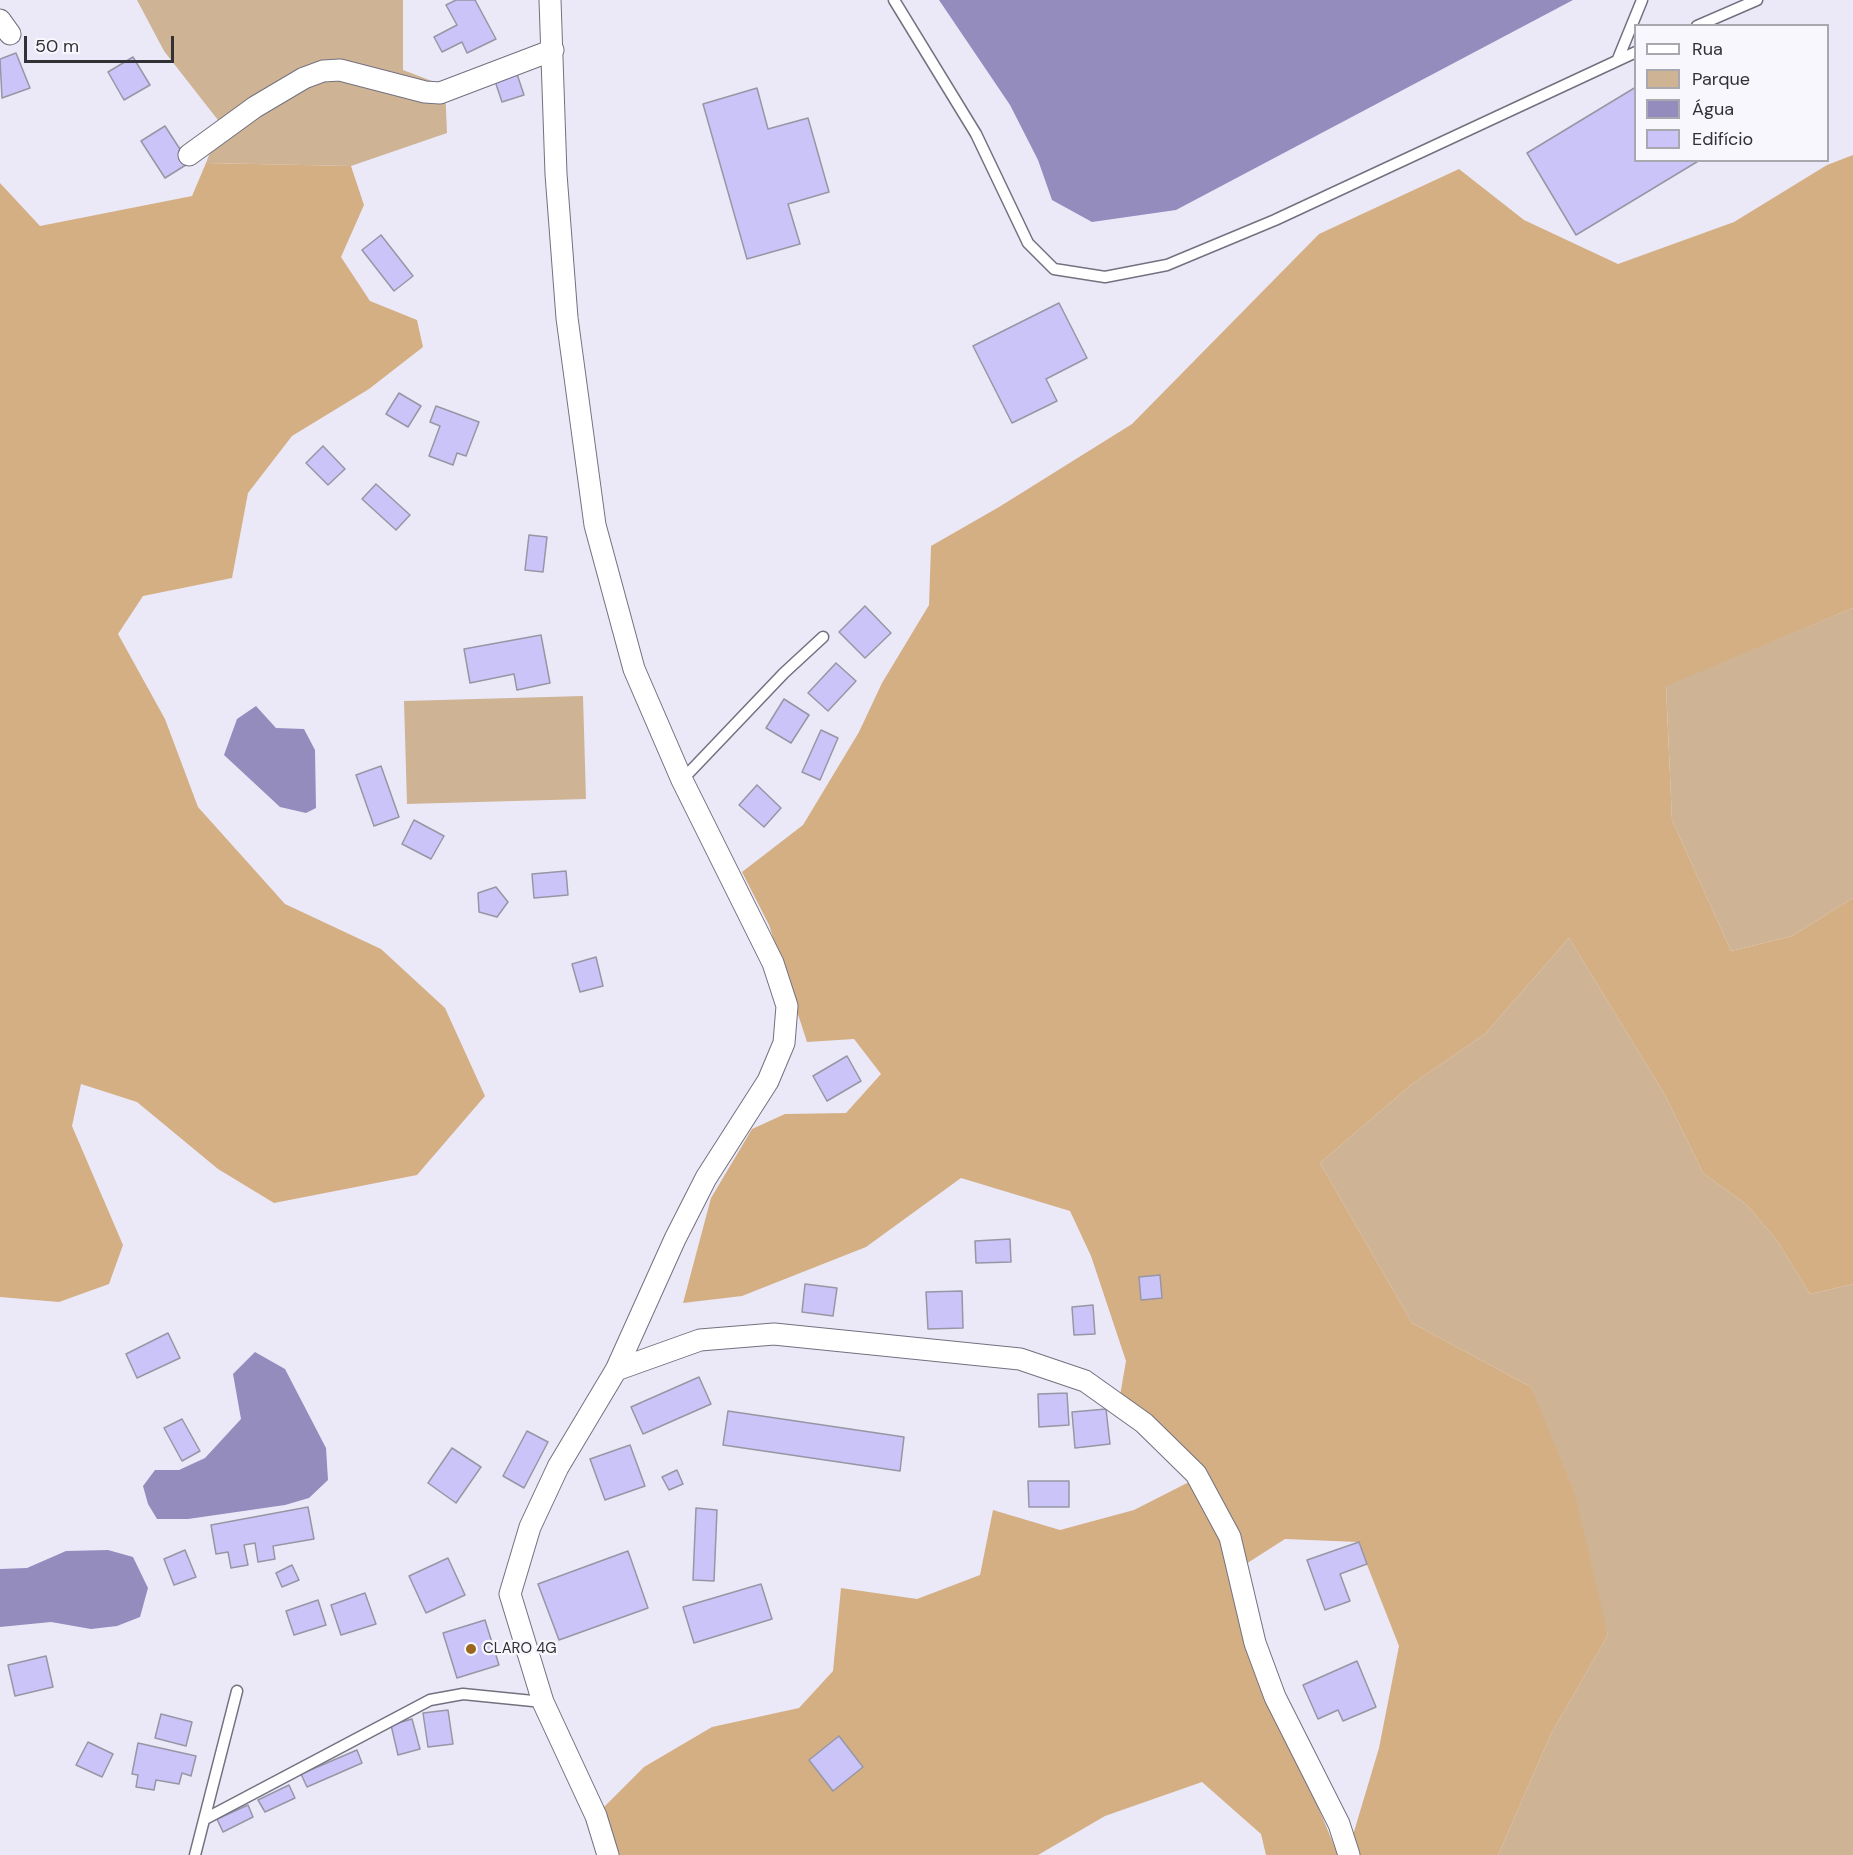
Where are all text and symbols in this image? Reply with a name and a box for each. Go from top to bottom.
scale bar [27,24,177,62]
legend [1634,24,1829,162]
text: 50 m [35,34,79,58]
text: Rua [1692,37,1723,61]
text: Parque [1692,67,1750,91]
text: Água [1692,97,1734,121]
text: Edifício [1692,127,1753,151]
place label: CLARO 4G [483,1640,557,1658]
marker: CLARO 4G [464,1642,478,1656]

